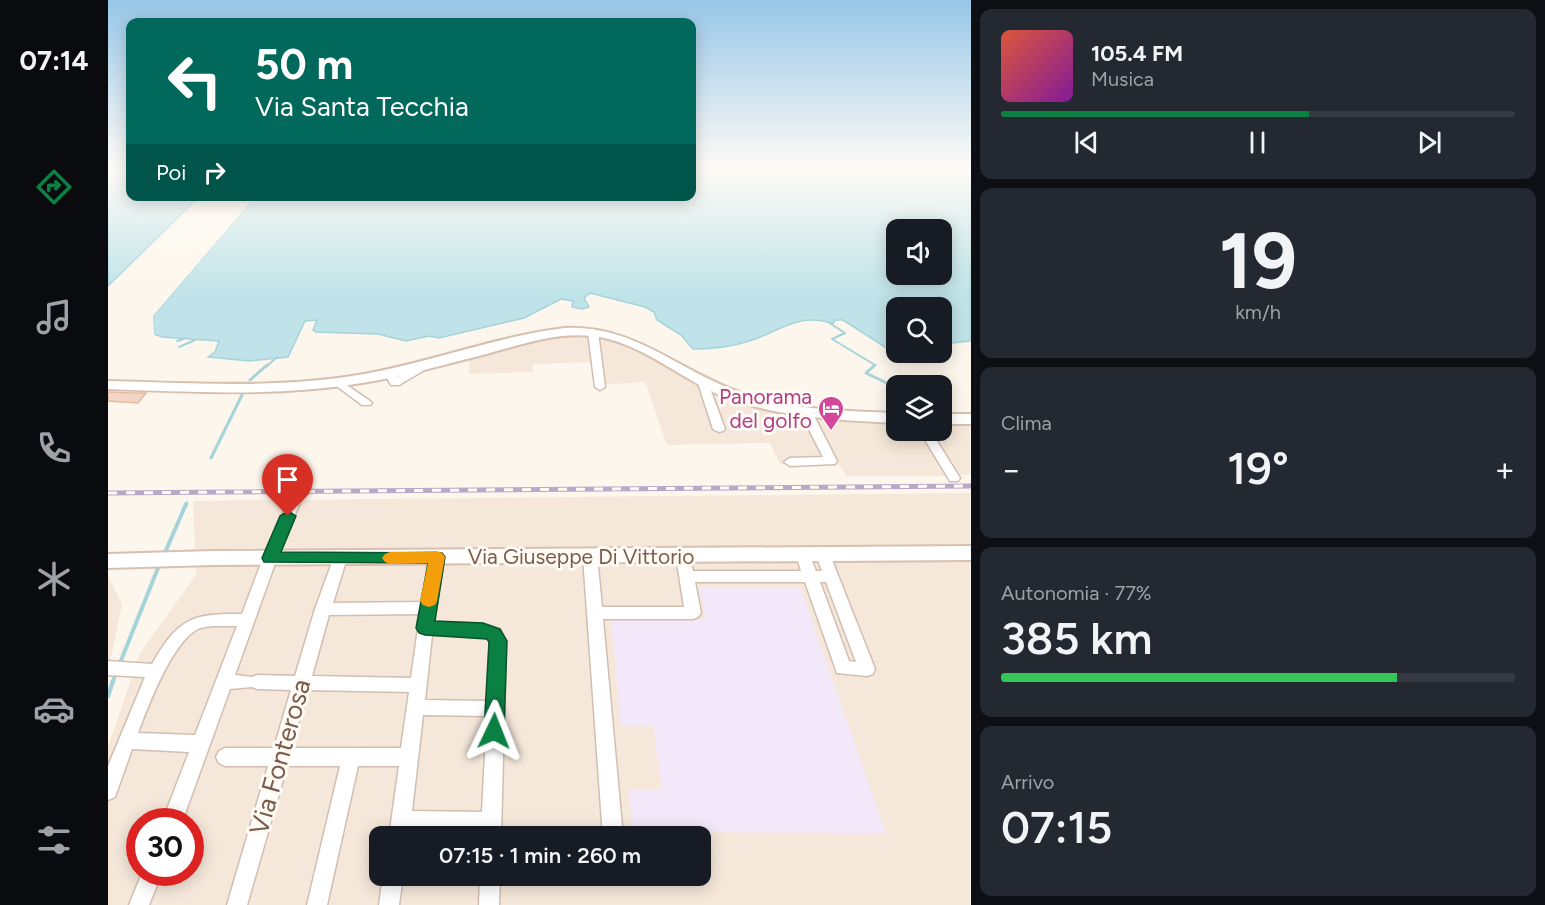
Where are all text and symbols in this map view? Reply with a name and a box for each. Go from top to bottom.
text: 50 m [255,39,353,90]
text: 105.4 FM [1091,40,1183,67]
icon: left [156,42,234,120]
text: 07:14 [19,44,89,77]
text: Musica [1091,67,1154,91]
text: Via Santa Tecchia [255,90,469,123]
icon: previous [1070,126,1103,159]
icon: pause [1241,126,1274,159]
icon: next [1413,126,1446,159]
icon: right [198,156,231,189]
text: Poi [156,159,186,186]
icon: directions [33,166,75,208]
text: 19 [1219,214,1297,308]
map controls [886,219,952,441]
button: sound [886,219,952,285]
icon: music [33,296,75,338]
button: search [886,297,952,363]
text: km/h [1235,300,1281,324]
button: layers [886,375,952,441]
place label: Panorama del golfo [719,384,812,433]
hotel icon: Panorama del golfo [816,394,846,432]
text: Clima [1001,411,1052,435]
icon: phone [33,427,75,469]
text: 19° [1227,441,1289,495]
text: − [1001,450,1022,489]
text: + [1494,450,1515,489]
pin [262,454,313,516]
icon: arrive [271,463,304,496]
street label: Via Giuseppe Di Vittorio [468,544,694,569]
icon: climate [33,558,75,600]
text: Autonomia · 77% [1001,581,1152,605]
text: 385 km [1001,611,1152,665]
street label: Via Fonterosa [242,675,318,839]
icon: car [33,688,75,730]
position arrow [462,699,526,763]
text: Arrivo [1001,770,1054,794]
text: 07:15 [1001,800,1112,854]
speed limit sign: 30 [126,808,204,886]
icon: filters [33,819,75,861]
text: 07:15 · 1 min · 260 m [439,842,641,869]

